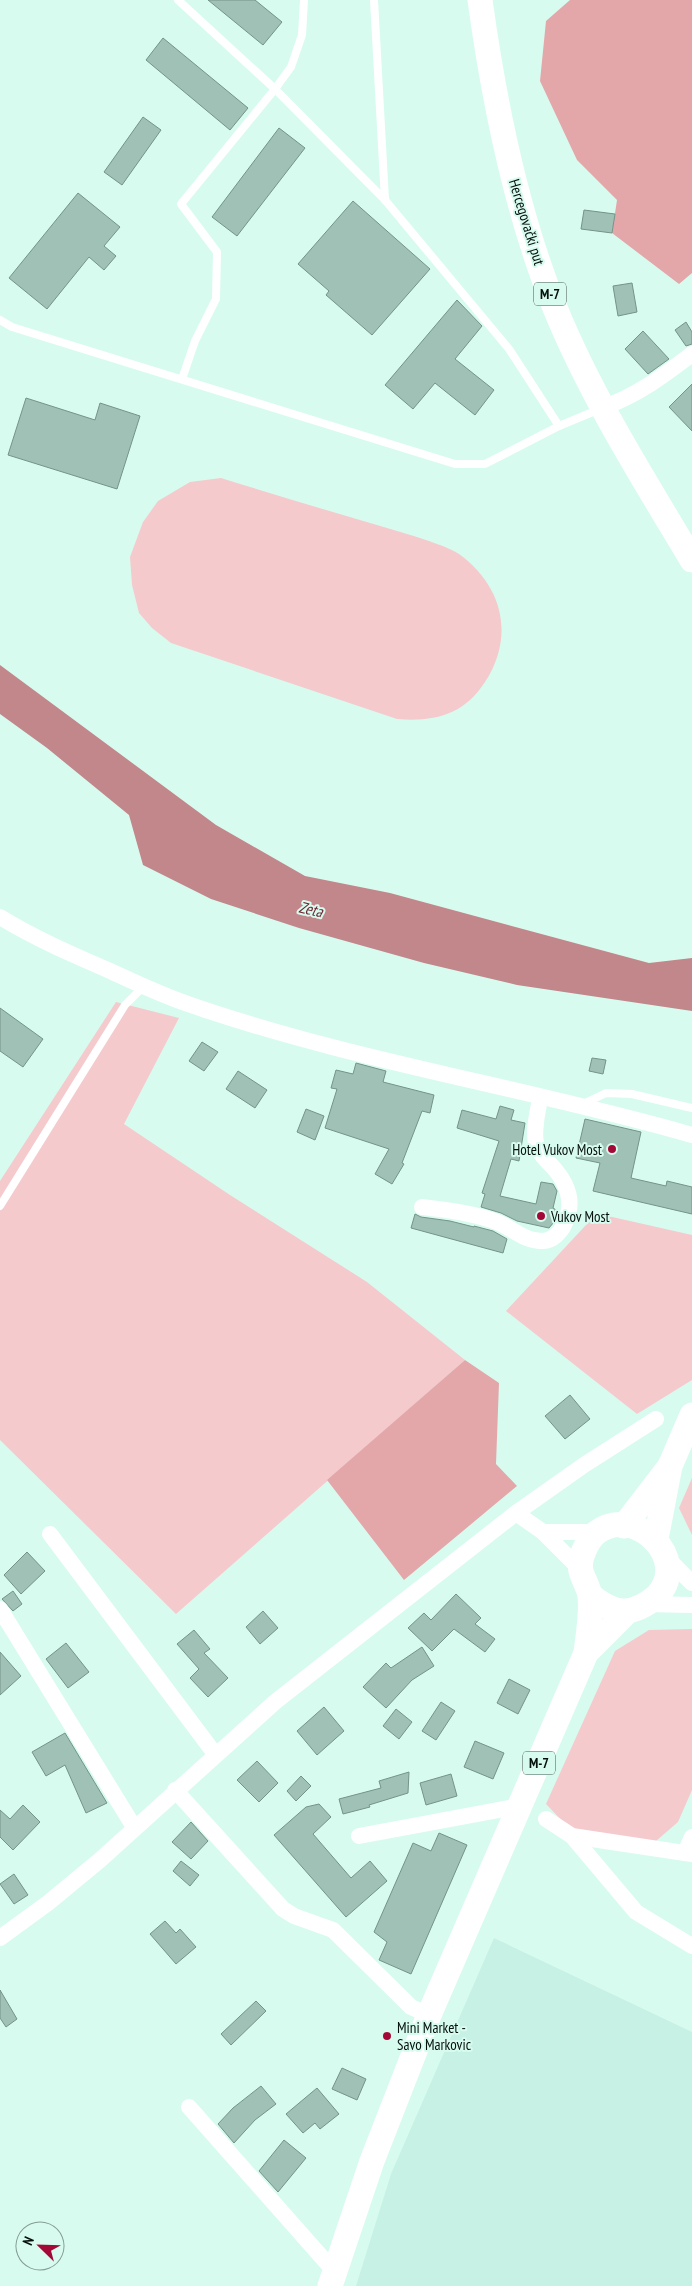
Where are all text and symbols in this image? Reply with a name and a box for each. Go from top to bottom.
street label: Hercegovački put [505,177,549,267]
road number: M-7 [534,282,566,306]
water label: Zeta [297,897,326,922]
place label: Hotel Vukov Most [512,1140,602,1159]
marker: Hotel Vukov Most [606,1143,618,1155]
place label: Vukov Most [550,1207,610,1226]
marker: Vukov Most [535,1210,547,1222]
road number: M-7 [523,1752,555,1775]
place label: Mini Market - Savo Markovic [397,2018,472,2054]
marker: Mini Market - Savo Markovic [381,2030,393,2042]
north arrow [15,2221,65,2271]
text: N [18,2234,38,2248]

